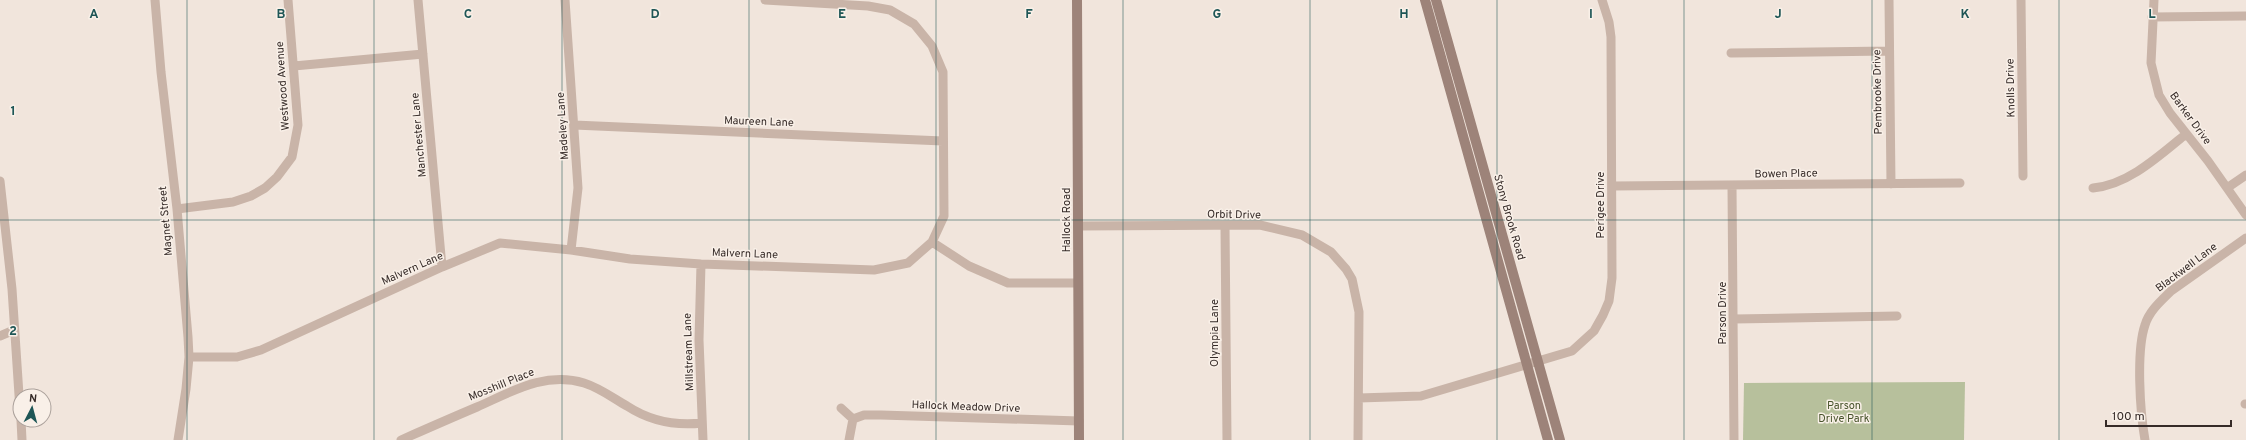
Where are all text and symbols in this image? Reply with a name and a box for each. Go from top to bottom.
text: A [89,7,99,23]
text: B [277,7,286,23]
text: C [464,7,472,23]
text: D [650,7,660,23]
text: E [838,7,846,23]
text: F [1025,7,1033,23]
text: G [1213,7,1222,23]
text: H [1399,7,1409,23]
text: I [1589,7,1593,23]
text: J [1774,7,1782,23]
text: K [1960,7,1970,23]
text: L [2148,7,2156,23]
street label: Westwood Avenue [273,41,293,131]
street label: Pembrooke Drive [1870,49,1886,135]
street label: Knolls Drive [2003,58,2019,118]
street label: Barker Drive [2166,89,2214,148]
street label: Madeley Lane [554,91,572,160]
street label: Manchester Lane [408,92,430,178]
text: 1 [10,104,16,120]
street label: Maureen Lane [724,114,794,130]
street label: Bowen Place [1754,166,1818,182]
street label: Perigee Drive [1594,172,1608,238]
street label: Stony Brook Road [1490,173,1528,262]
street label: Magnet Street [156,185,176,256]
street label: Hallock Road [1060,188,1074,252]
street label: Orbit Drive [1207,208,1261,222]
street label: Blackwell Lane [2153,240,2220,296]
street label: Malvern Lane [712,246,778,262]
street label: Malvern Lane [379,249,446,289]
street label: Parson Drive [1716,282,1730,344]
street label: Olympia Lane [1208,299,1222,367]
street label: Millstream Lane [681,313,697,391]
text: 2 [9,324,17,340]
street label: Mosshill Place [466,365,536,404]
north arrow [12,388,52,428]
text: N [28,392,38,406]
street label: Hallock Meadow Drive [911,398,1021,416]
park label: Parson Drive Park [1818,399,1870,426]
scale bar [2106,402,2231,428]
text: 100 m [2112,409,2145,425]

